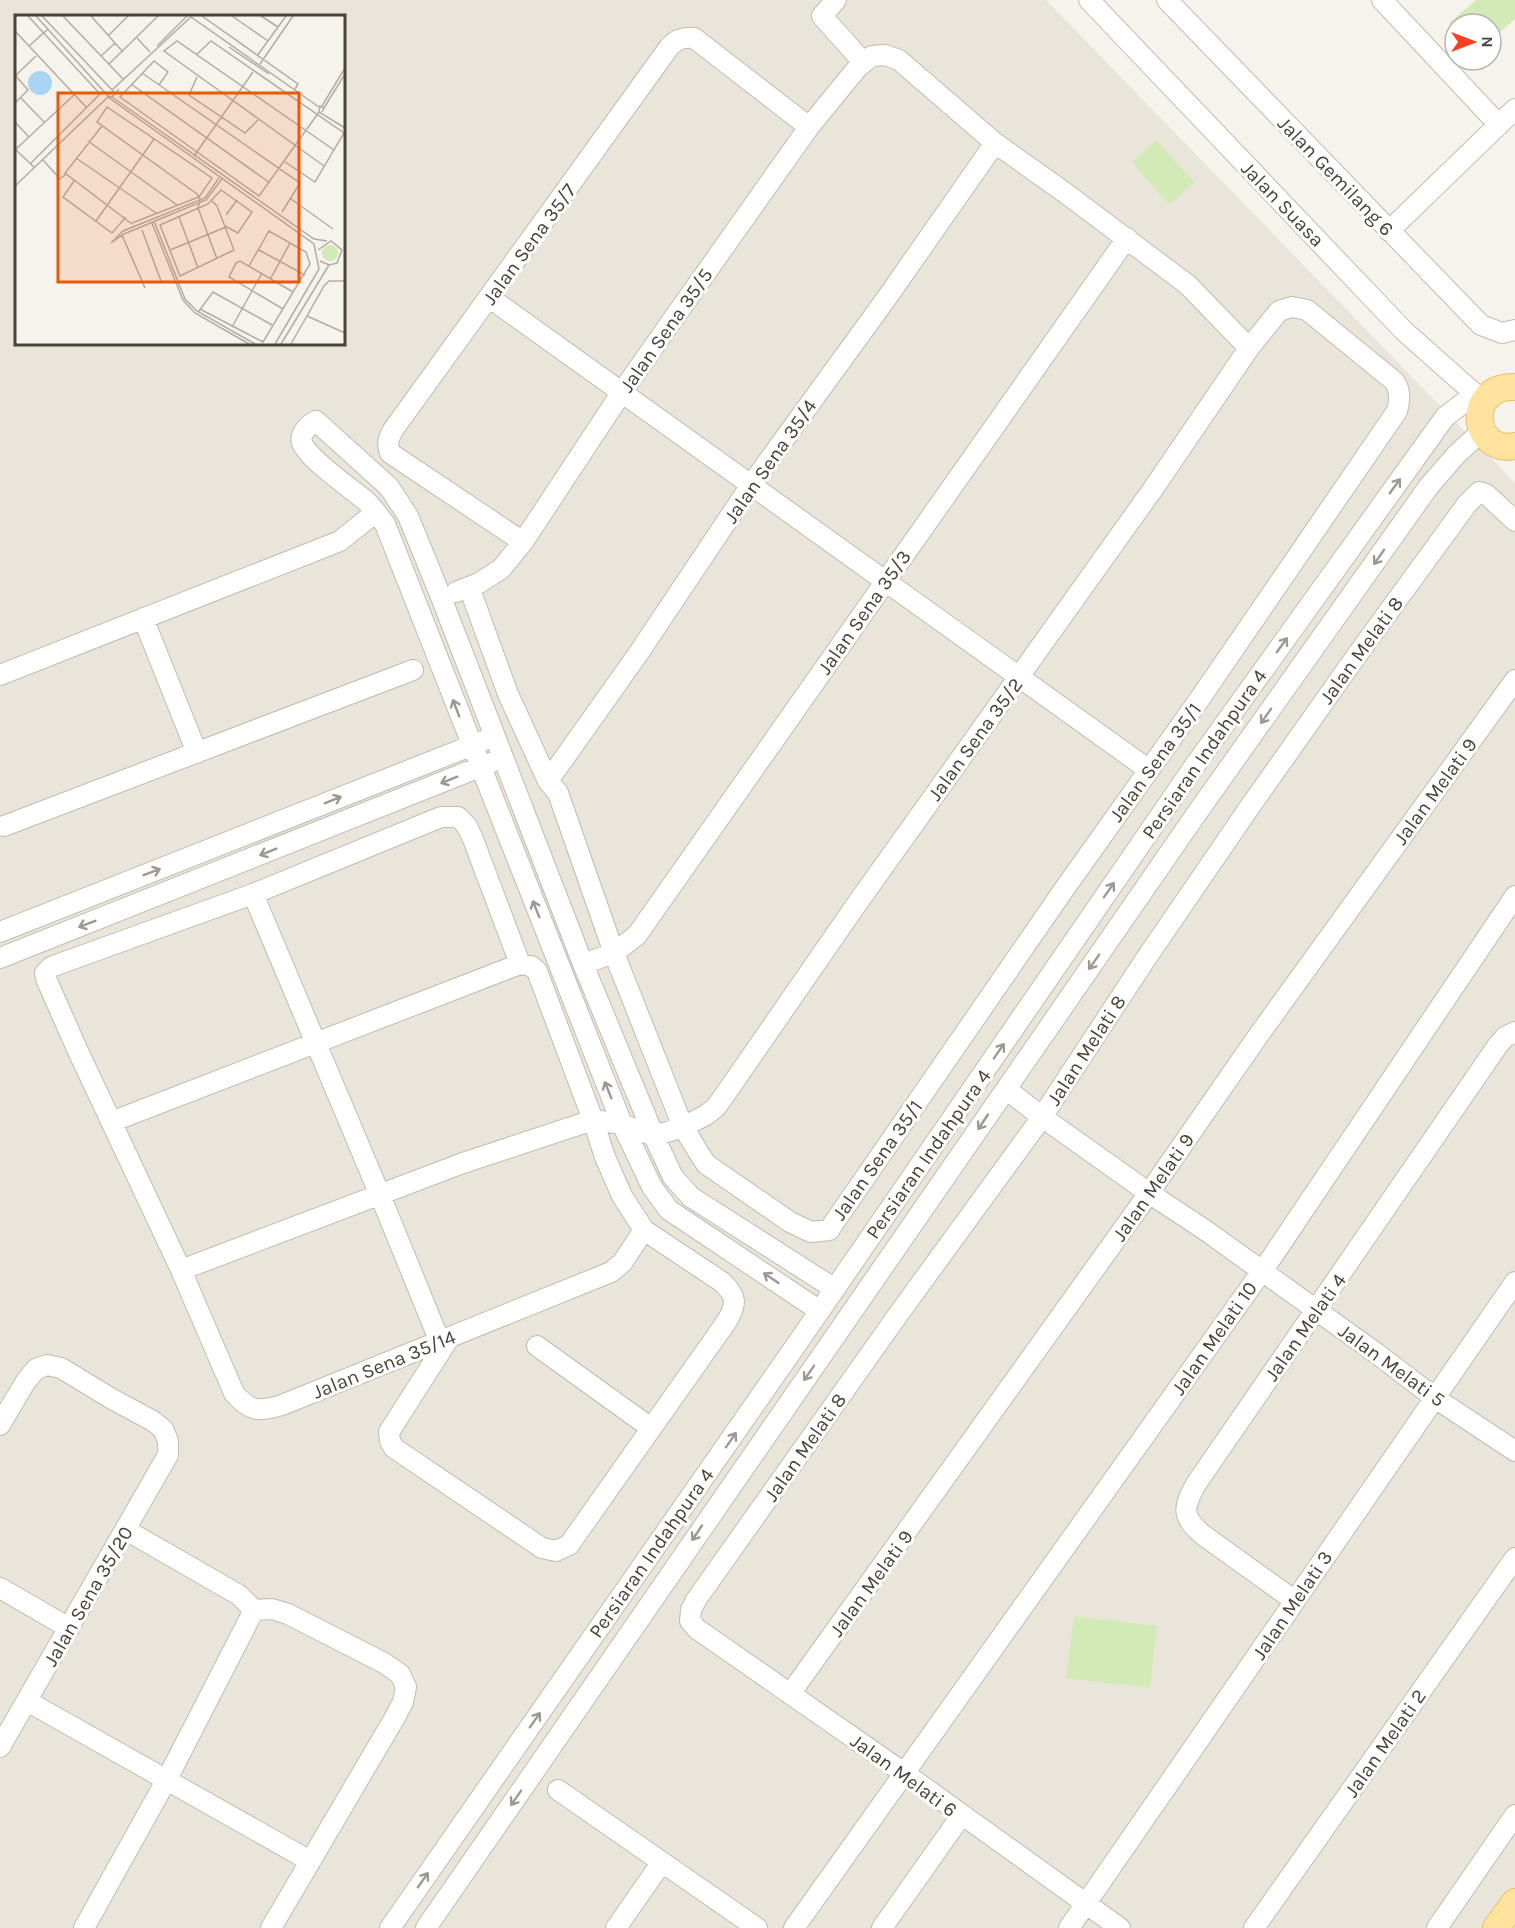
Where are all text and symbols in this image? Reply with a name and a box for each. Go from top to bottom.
north arrow [1443,12,1503,72]
inset map [15,15,345,345]
text: N [1478,36,1497,48]
street label: Jalan Gemilang 6 [1273,112,1398,241]
street label: Jalan Suasa [1236,157,1329,252]
street label: Jalan Sena 35/7 [478,179,581,309]
street label: Jalan Sena 35/5 [615,264,718,397]
street label: Jalan Sena 35/4 [719,395,822,528]
one-way arrow [1389,479,1401,495]
street label: Jalan Sena 35/3 [813,546,916,679]
one-way arrow [1373,548,1385,564]
street label: Jalan Melati 8 [1315,592,1408,708]
one-way arrow [1276,637,1288,653]
street label: Persiaran Indahpura 4 [1137,665,1272,843]
street label: Jalan Sena 35/2 [923,673,1028,805]
street label: Jalan Sena 35/1 [1105,698,1206,826]
one-way arrow [450,699,461,718]
one-way arrow [1260,707,1272,723]
street label: Jalan Melati 9 [1389,733,1482,849]
one-way arrow [440,775,459,786]
one-way arrow [323,794,342,805]
one-way arrow [259,847,278,858]
one-way arrow [142,866,161,877]
one-way arrow [1103,882,1115,899]
one-way arrow [530,900,541,918]
one-way arrow [78,919,97,930]
one-way arrow [1088,953,1100,969]
street label: Jalan Melati 8 [1042,991,1131,1110]
one-way arrow [993,1043,1005,1059]
street label: Persiaran Indahpura 4 [861,1065,996,1243]
one-way arrow [602,1081,613,1100]
street label: Jalan Sena 35/1 [828,1096,927,1225]
one-way arrow [977,1114,989,1130]
street label: Jalan Melati 9 [1108,1129,1199,1246]
street label: Jalan Melati 4 [1260,1269,1351,1385]
one-way arrow [763,1272,780,1284]
street label: Jalan Melati 10 [1167,1277,1262,1399]
street label: Jalan Melati 5 [1334,1319,1449,1412]
street label: Jalan Sena 35/14 [309,1325,459,1404]
one-way arrow [803,1365,815,1381]
street label: Jalan Melati 8 [760,1389,851,1506]
one-way arrow [725,1432,737,1448]
street label: Persiaran Indahpura 4 [584,1464,719,1642]
street label: Jalan Sena 35/20 [39,1522,138,1670]
one-way arrow [691,1525,704,1542]
street label: Jalan Melati 9 [825,1525,918,1641]
street label: Jalan Melati 3 [1248,1546,1337,1664]
street label: Jalan Melati 2 [1340,1685,1431,1802]
one-way arrow [529,1713,541,1729]
street label: Jalan Melati 6 [846,1729,961,1822]
one-way arrow [510,1789,522,1805]
one-way arrow [417,1872,429,1889]

